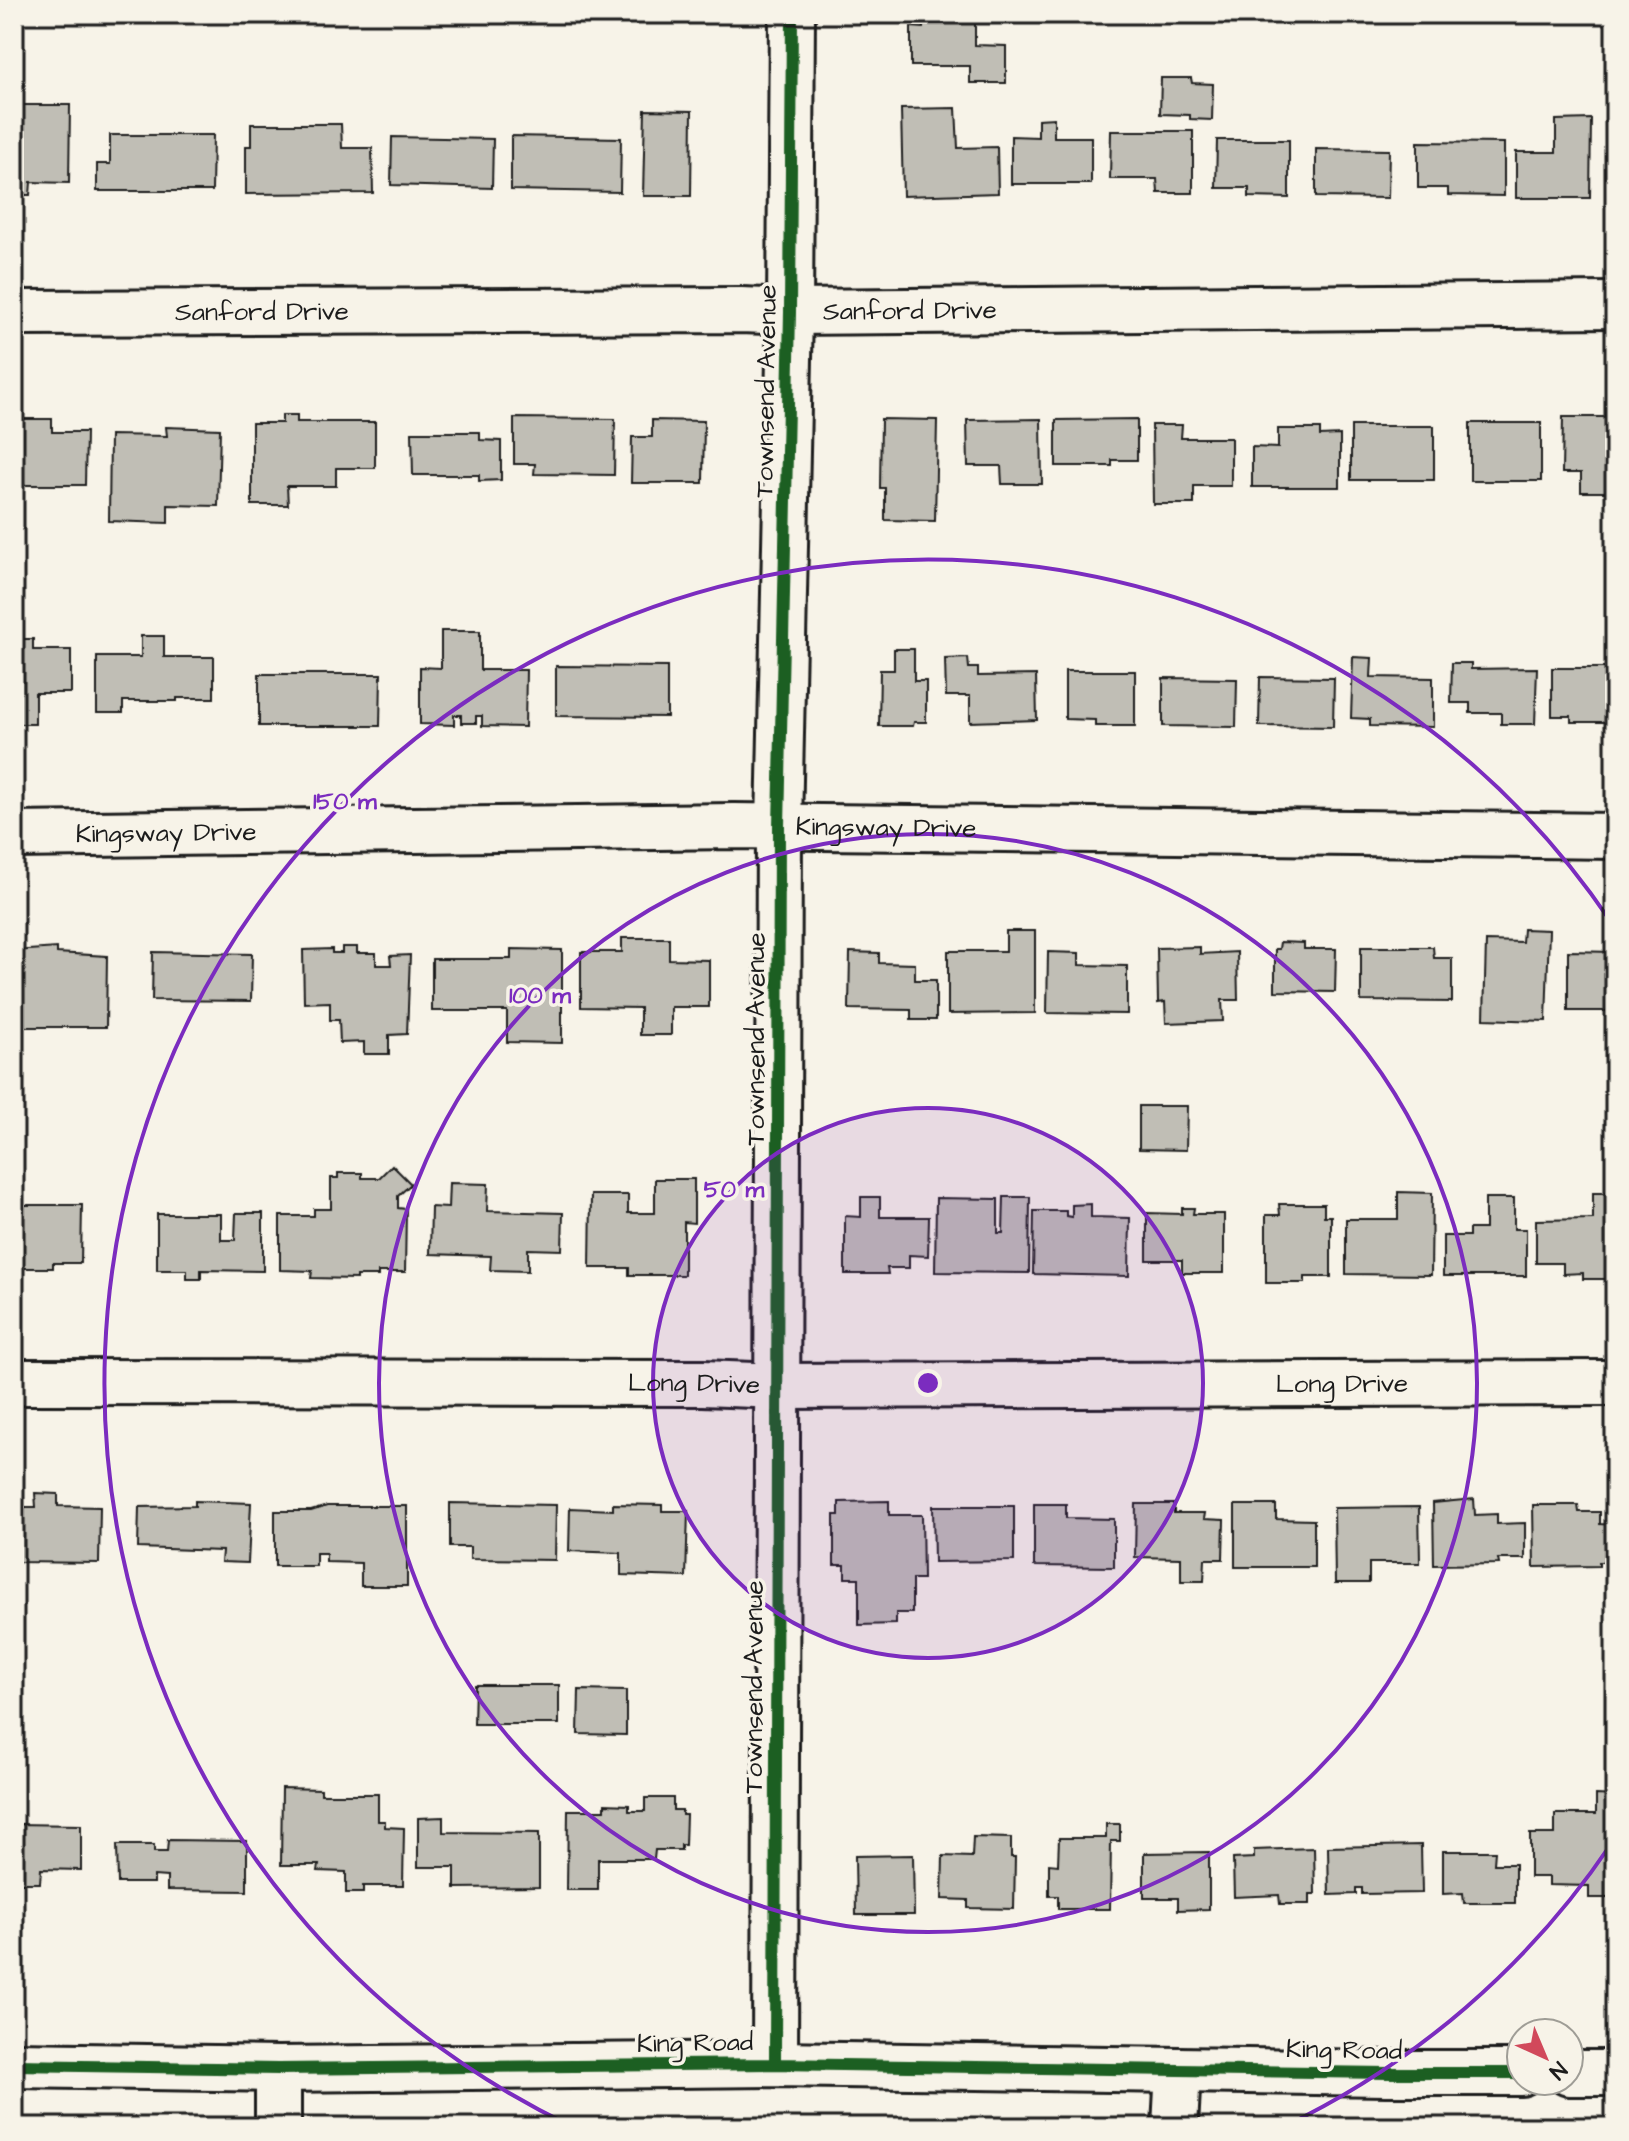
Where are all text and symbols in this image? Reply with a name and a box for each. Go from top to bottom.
street label: Townsend Avenue [746,284,786,498]
street label: Sanford Drive [823,292,997,330]
street label: Sanford Drive [175,294,349,330]
text: 150 m [313,785,377,819]
street label: Kingsway Drive [795,809,977,848]
street label: Kingsway Drive [75,814,257,854]
street label: Townsend Avenue [738,932,774,1146]
text: 100 m [509,979,571,1013]
text: 50 m [704,1173,765,1207]
street label: Long Drive [628,1365,761,1403]
street label: Long Drive [1276,1366,1408,1404]
centre of rings [914,1369,942,1397]
street label: Townsend Avenue [736,1580,772,1794]
north arrow [1505,2017,1585,2097]
street label: King Road [637,2024,753,2064]
street label: King Road [1286,2031,1402,2071]
text: N [1542,2054,1574,2086]

